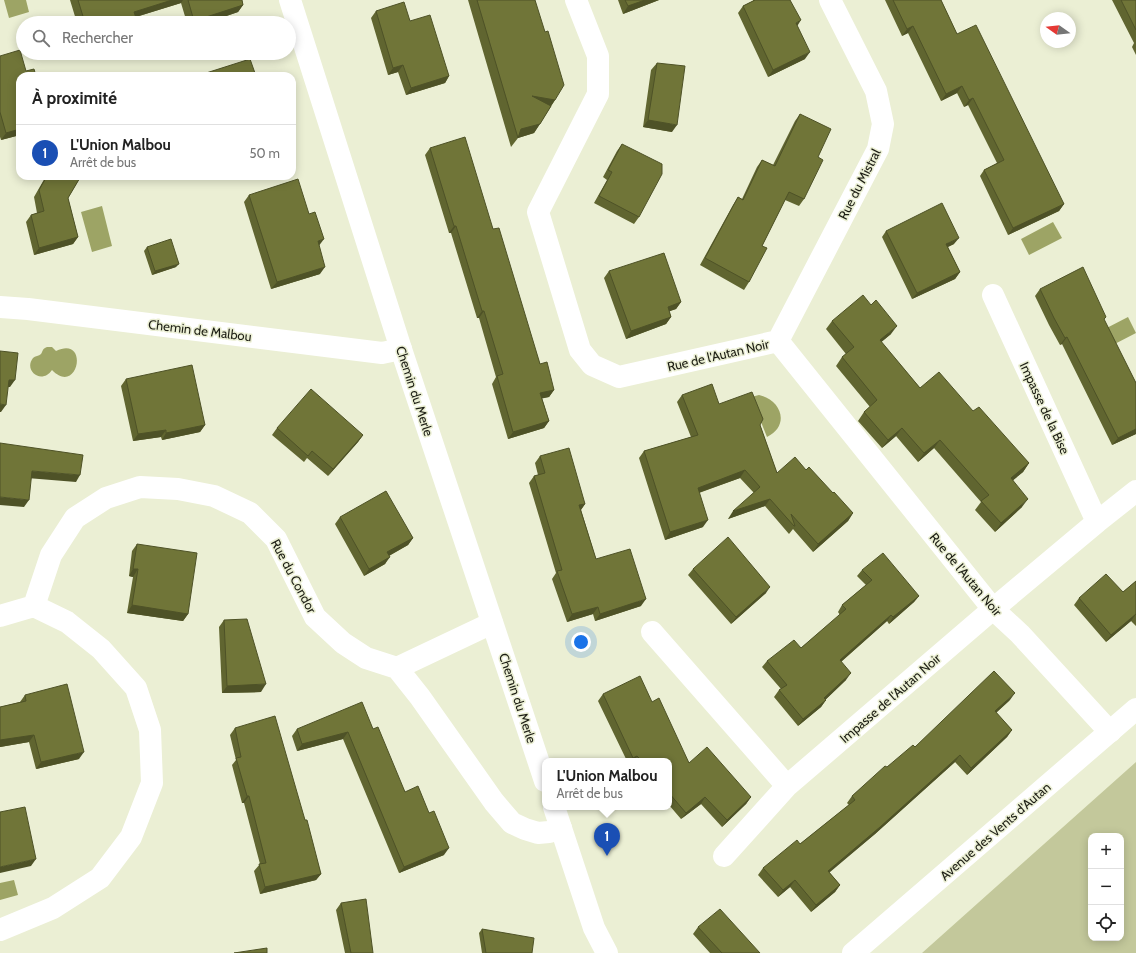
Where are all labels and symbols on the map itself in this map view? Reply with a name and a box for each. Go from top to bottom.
north arrow [1040,12,1076,48]
street label: Rue du Mistral [834,146,884,222]
street label: Chemin de Malbou [147,316,253,344]
street label: Rue de l'Autan Noir [666,335,771,374]
street label: Chemin du Merle [393,344,437,438]
street label: Impasse de la Bise [1017,359,1074,457]
street label: Rue de l'Autan Noir [926,529,1006,620]
street label: Rue du Condor [268,536,321,617]
your location [571,632,591,652]
street label: Impasse de l'Autan Noir [836,649,944,746]
street label: Chemin du Merle [496,651,540,745]
street label: Avenue des Vents d'Autan [936,779,1054,883]
pin: 1 [594,823,620,856]

